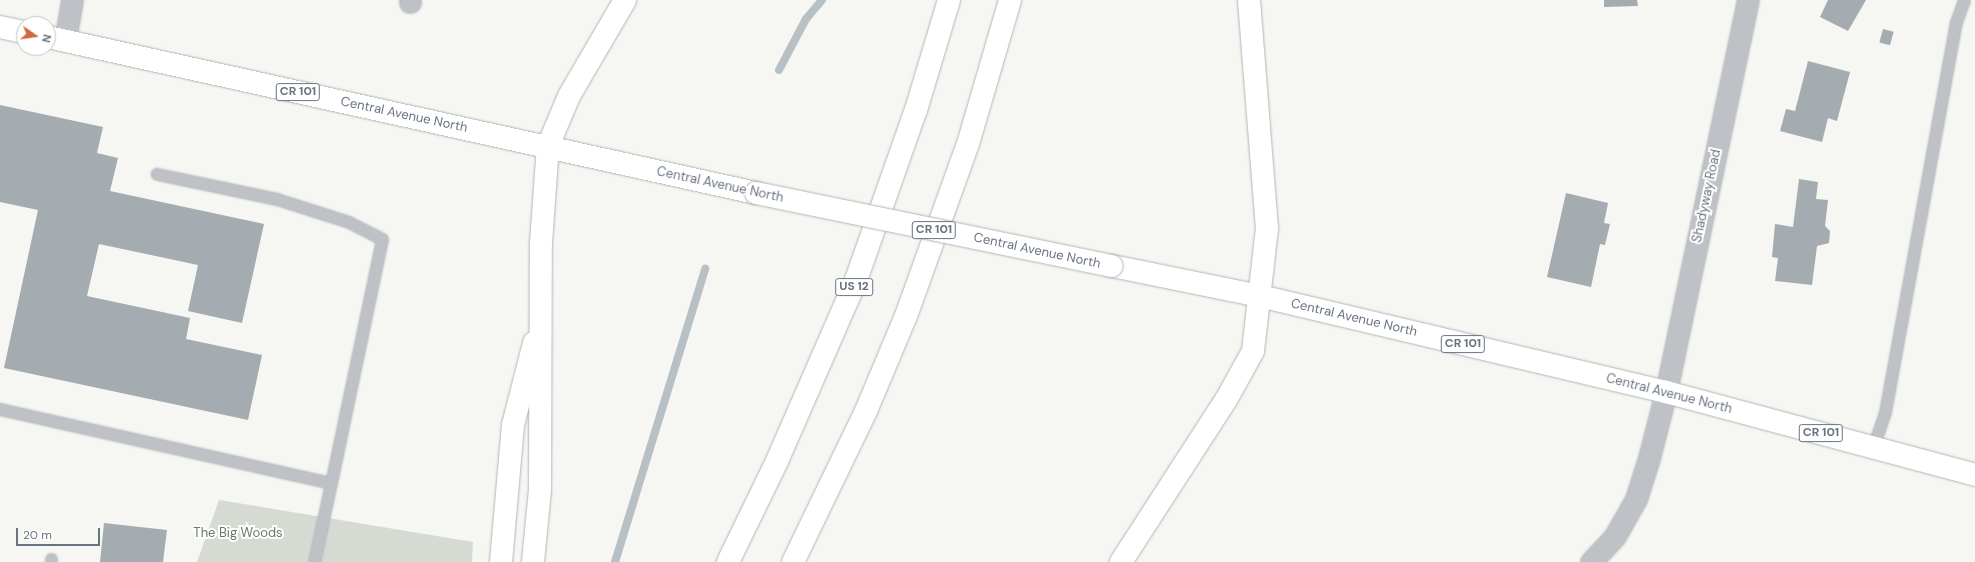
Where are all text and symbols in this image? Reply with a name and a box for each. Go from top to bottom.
north arrow [16,16,56,56]
text: N [39,33,54,44]
road number: CR 101 [275,82,321,102]
street label: Central Avenue North [339,94,469,136]
street label: Shadyway Road [1689,148,1725,244]
street label: Central Avenue North [655,164,785,206]
road number: CR 101 [911,220,957,240]
street label: Central Avenue North [972,230,1102,272]
road number: US 12 [835,277,873,297]
street label: Central Avenue North [1289,296,1419,340]
road number: CR 101 [1440,334,1486,354]
street label: Central Avenue North [1604,371,1734,417]
road number: CR 101 [1798,423,1844,443]
scale bar [18,520,102,546]
park label: The Big Woods [193,525,283,541]
text: 20 m [23,527,52,543]

